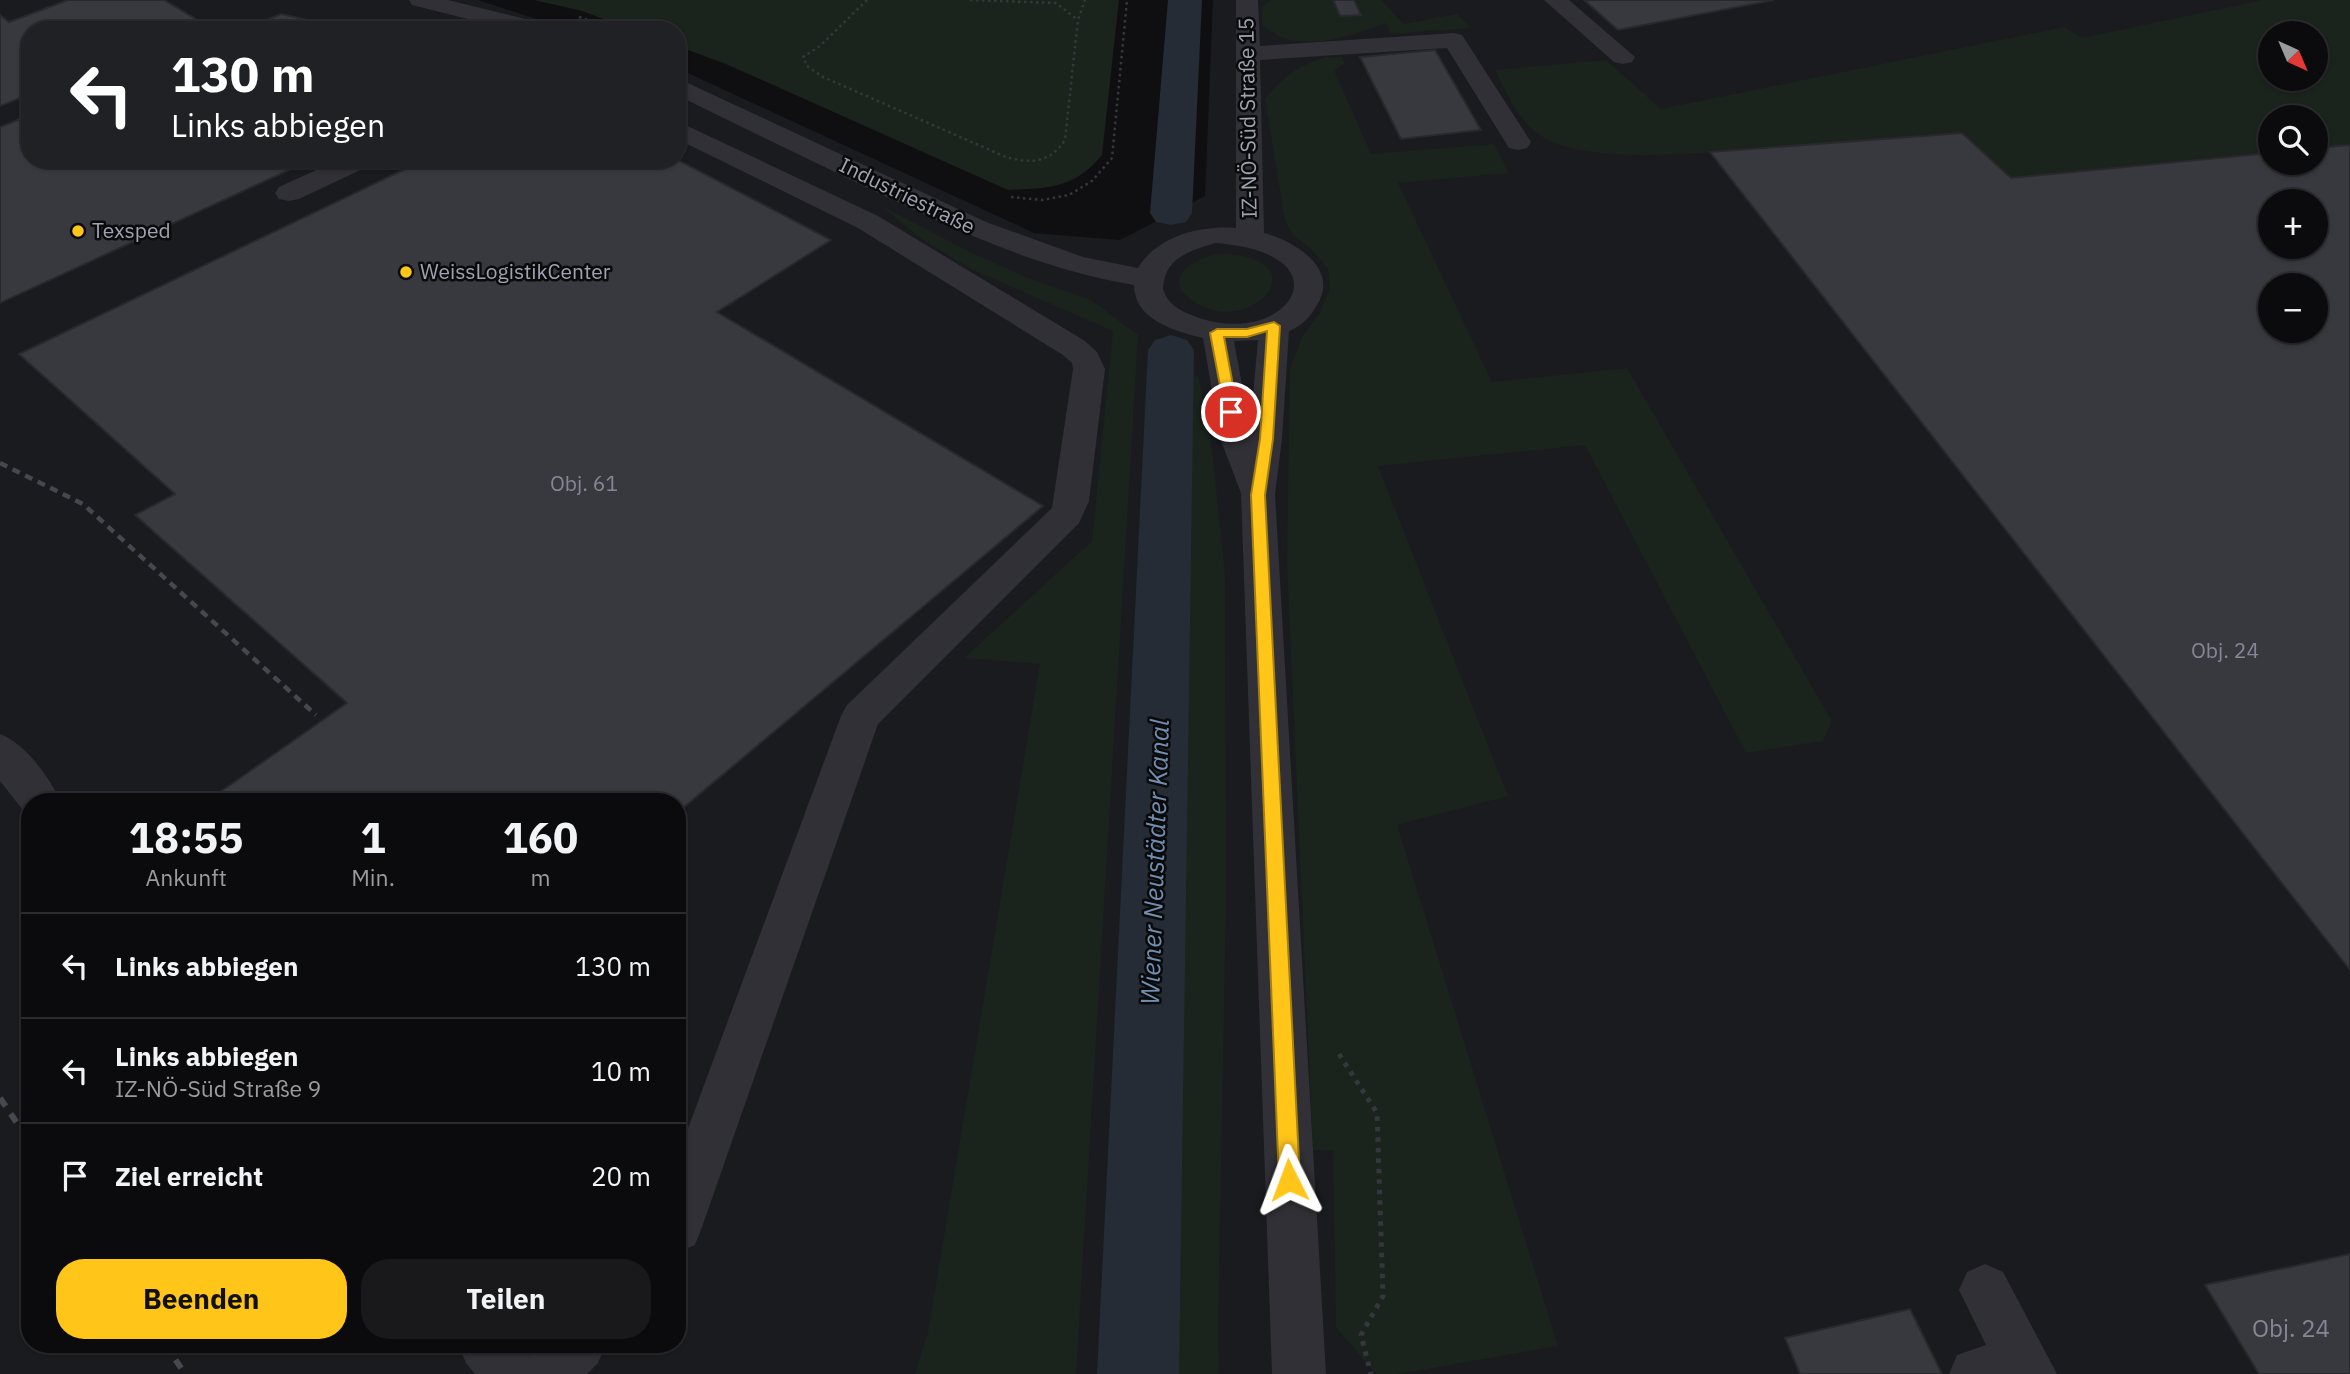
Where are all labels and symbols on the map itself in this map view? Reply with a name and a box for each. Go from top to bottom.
street label: IZ-NÖ-Süd Straße 15 [1231,17,1263,219]
north arrow [2258,21,2328,91]
street label: Industriestraße [835,150,980,240]
place label: Texsped [92,216,171,244]
marker: Texsped [70,223,86,239]
place label: WeissLogistikCenter [420,257,611,285]
marker: WeissLogistikCenter [398,264,414,280]
pin [1201,382,1261,442]
house number: Obj. 61 [550,469,618,497]
house number: Obj. 24 [2191,636,2259,664]
water label: Wiener Neustädter Kanal [1132,718,1176,1005]
position arrow [1252,1143,1326,1217]
house number: Obj. 24 [2252,1312,2330,1344]

